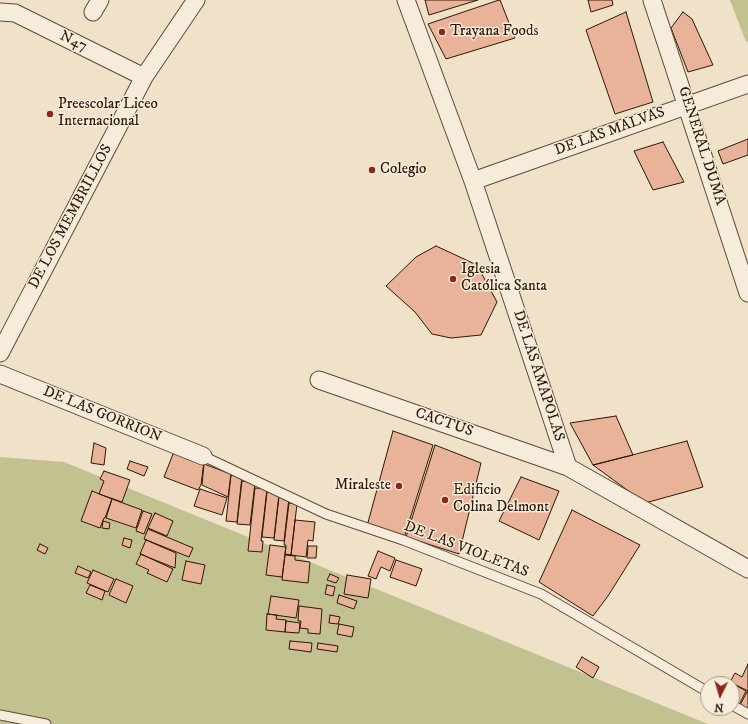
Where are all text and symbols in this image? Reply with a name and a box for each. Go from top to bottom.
place label: Trayana Foods [450,23,538,41]
marker: Trayana Foods [437,27,447,37]
street label: N47 [56,28,90,56]
street label: GENERAL DUMA [673,84,729,208]
place label: Preescolar Liceo Internacional [58,96,158,131]
street label: DE LAS MALVAS [552,104,668,160]
marker: Preescolar Liceo Internacional [45,109,55,119]
street label: DE LOS MEMBRILLOS [25,142,117,292]
place label: Colegio [380,161,426,179]
marker: Colegio [367,165,377,175]
place label: Iglesia Católica Santa [461,261,547,296]
marker: Iglesia Católica Santa [448,274,458,284]
street label: DE LAS AMAPOLAS [508,308,568,444]
street label: DE LAS GORRION [40,383,164,447]
street label: CACTUS [413,405,475,441]
place label: Miraleste [335,477,391,495]
marker: Miraleste [394,481,404,491]
place label: Edificio Colina Delmont [453,482,549,517]
marker: Edificio Colina Delmont [440,495,450,505]
street label: DE LAS VIOLETAS [401,518,531,582]
north arrow [700,676,740,716]
text: N [714,700,724,714]

